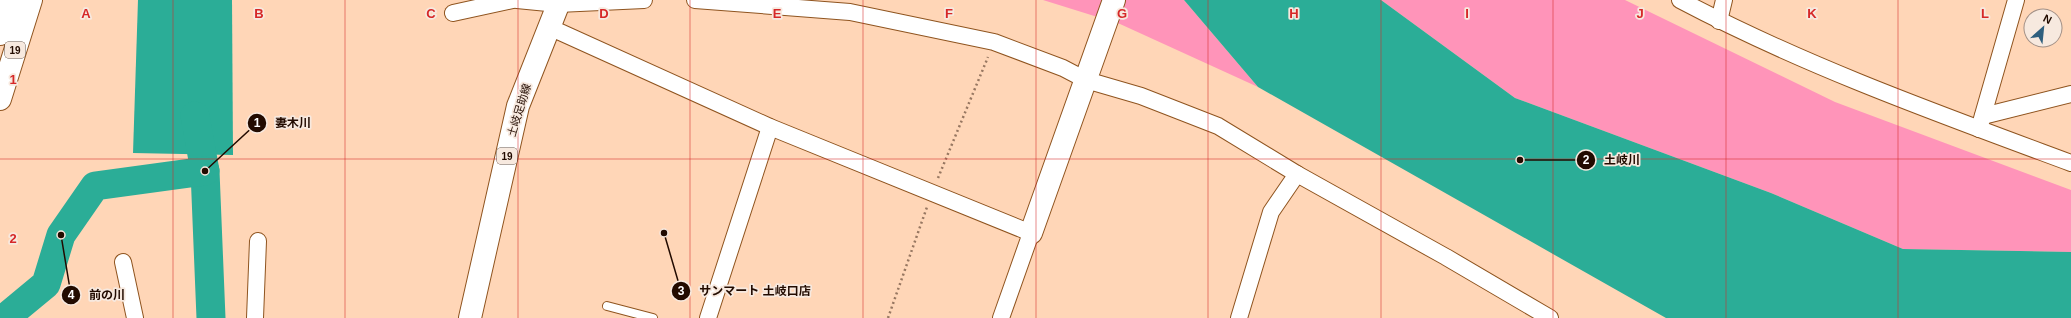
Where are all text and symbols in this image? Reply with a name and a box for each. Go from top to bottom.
text: A [81,6,91,21]
text: B [254,6,264,21]
text: C [426,6,436,21]
text: D [599,6,609,21]
text: E [773,6,782,21]
text: F [945,6,953,21]
text: G [1117,6,1127,21]
text: H [1289,6,1299,21]
text: I [1465,6,1469,21]
text: J [1636,6,1644,21]
text: K [1807,6,1817,21]
text: L [1981,6,1989,21]
north arrow [2023,8,2063,48]
text: N [2041,12,2054,26]
road number: 19 [5,42,25,58]
text: 1 [9,72,17,87]
street label: 土岐足助線 [505,82,533,138]
callout: 妻木川 [247,111,319,135]
text: 1 [254,116,261,130]
text: 妻木川 [275,116,311,130]
road number: 19 [497,148,517,164]
callout: 土岐川 [1576,148,1648,172]
text: 2 [1583,153,1590,167]
text: 土岐川 [1604,153,1640,167]
text: 2 [9,231,17,246]
callout: サンマート 土岐口店 [671,279,819,303]
callout: 前の川 [61,283,133,307]
text: 3 [678,284,685,298]
text: サンマート 土岐口店 [699,284,811,298]
text: 4 [68,288,75,302]
text: 前の川 [89,288,125,302]

